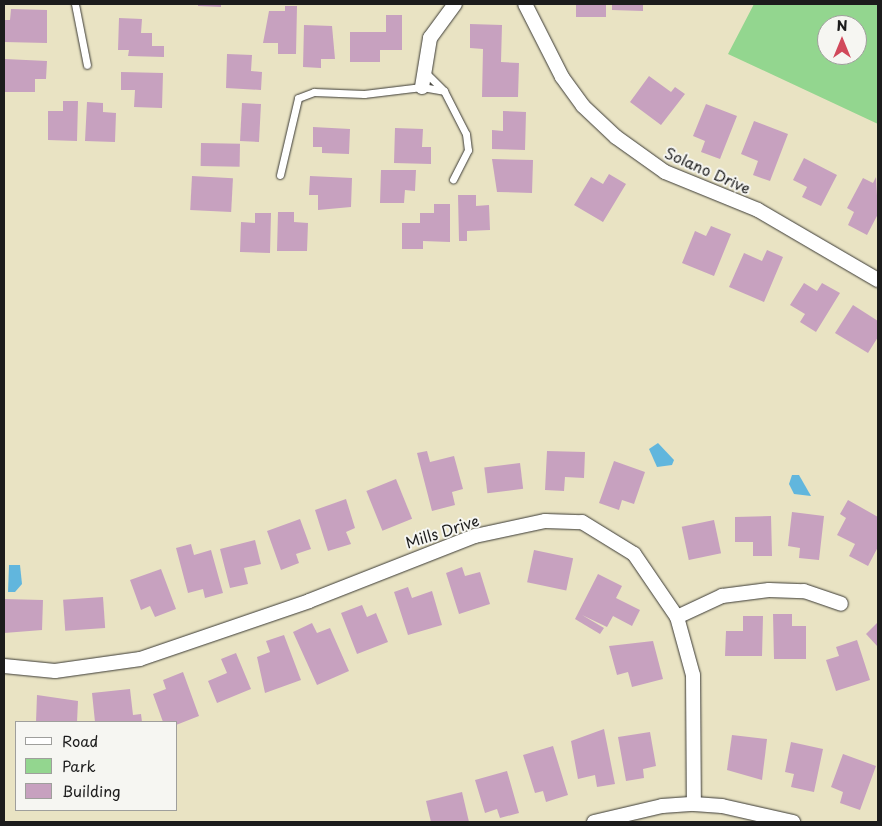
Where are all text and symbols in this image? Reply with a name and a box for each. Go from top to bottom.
north arrow [817,15,867,65]
text: N [836,15,848,36]
street label: Solano Drive [662,143,754,197]
street label: Mills Drive [403,511,481,551]
legend [15,721,178,811]
text: Road [62,729,98,752]
text: Park [62,754,96,777]
text: Building [62,779,121,802]

